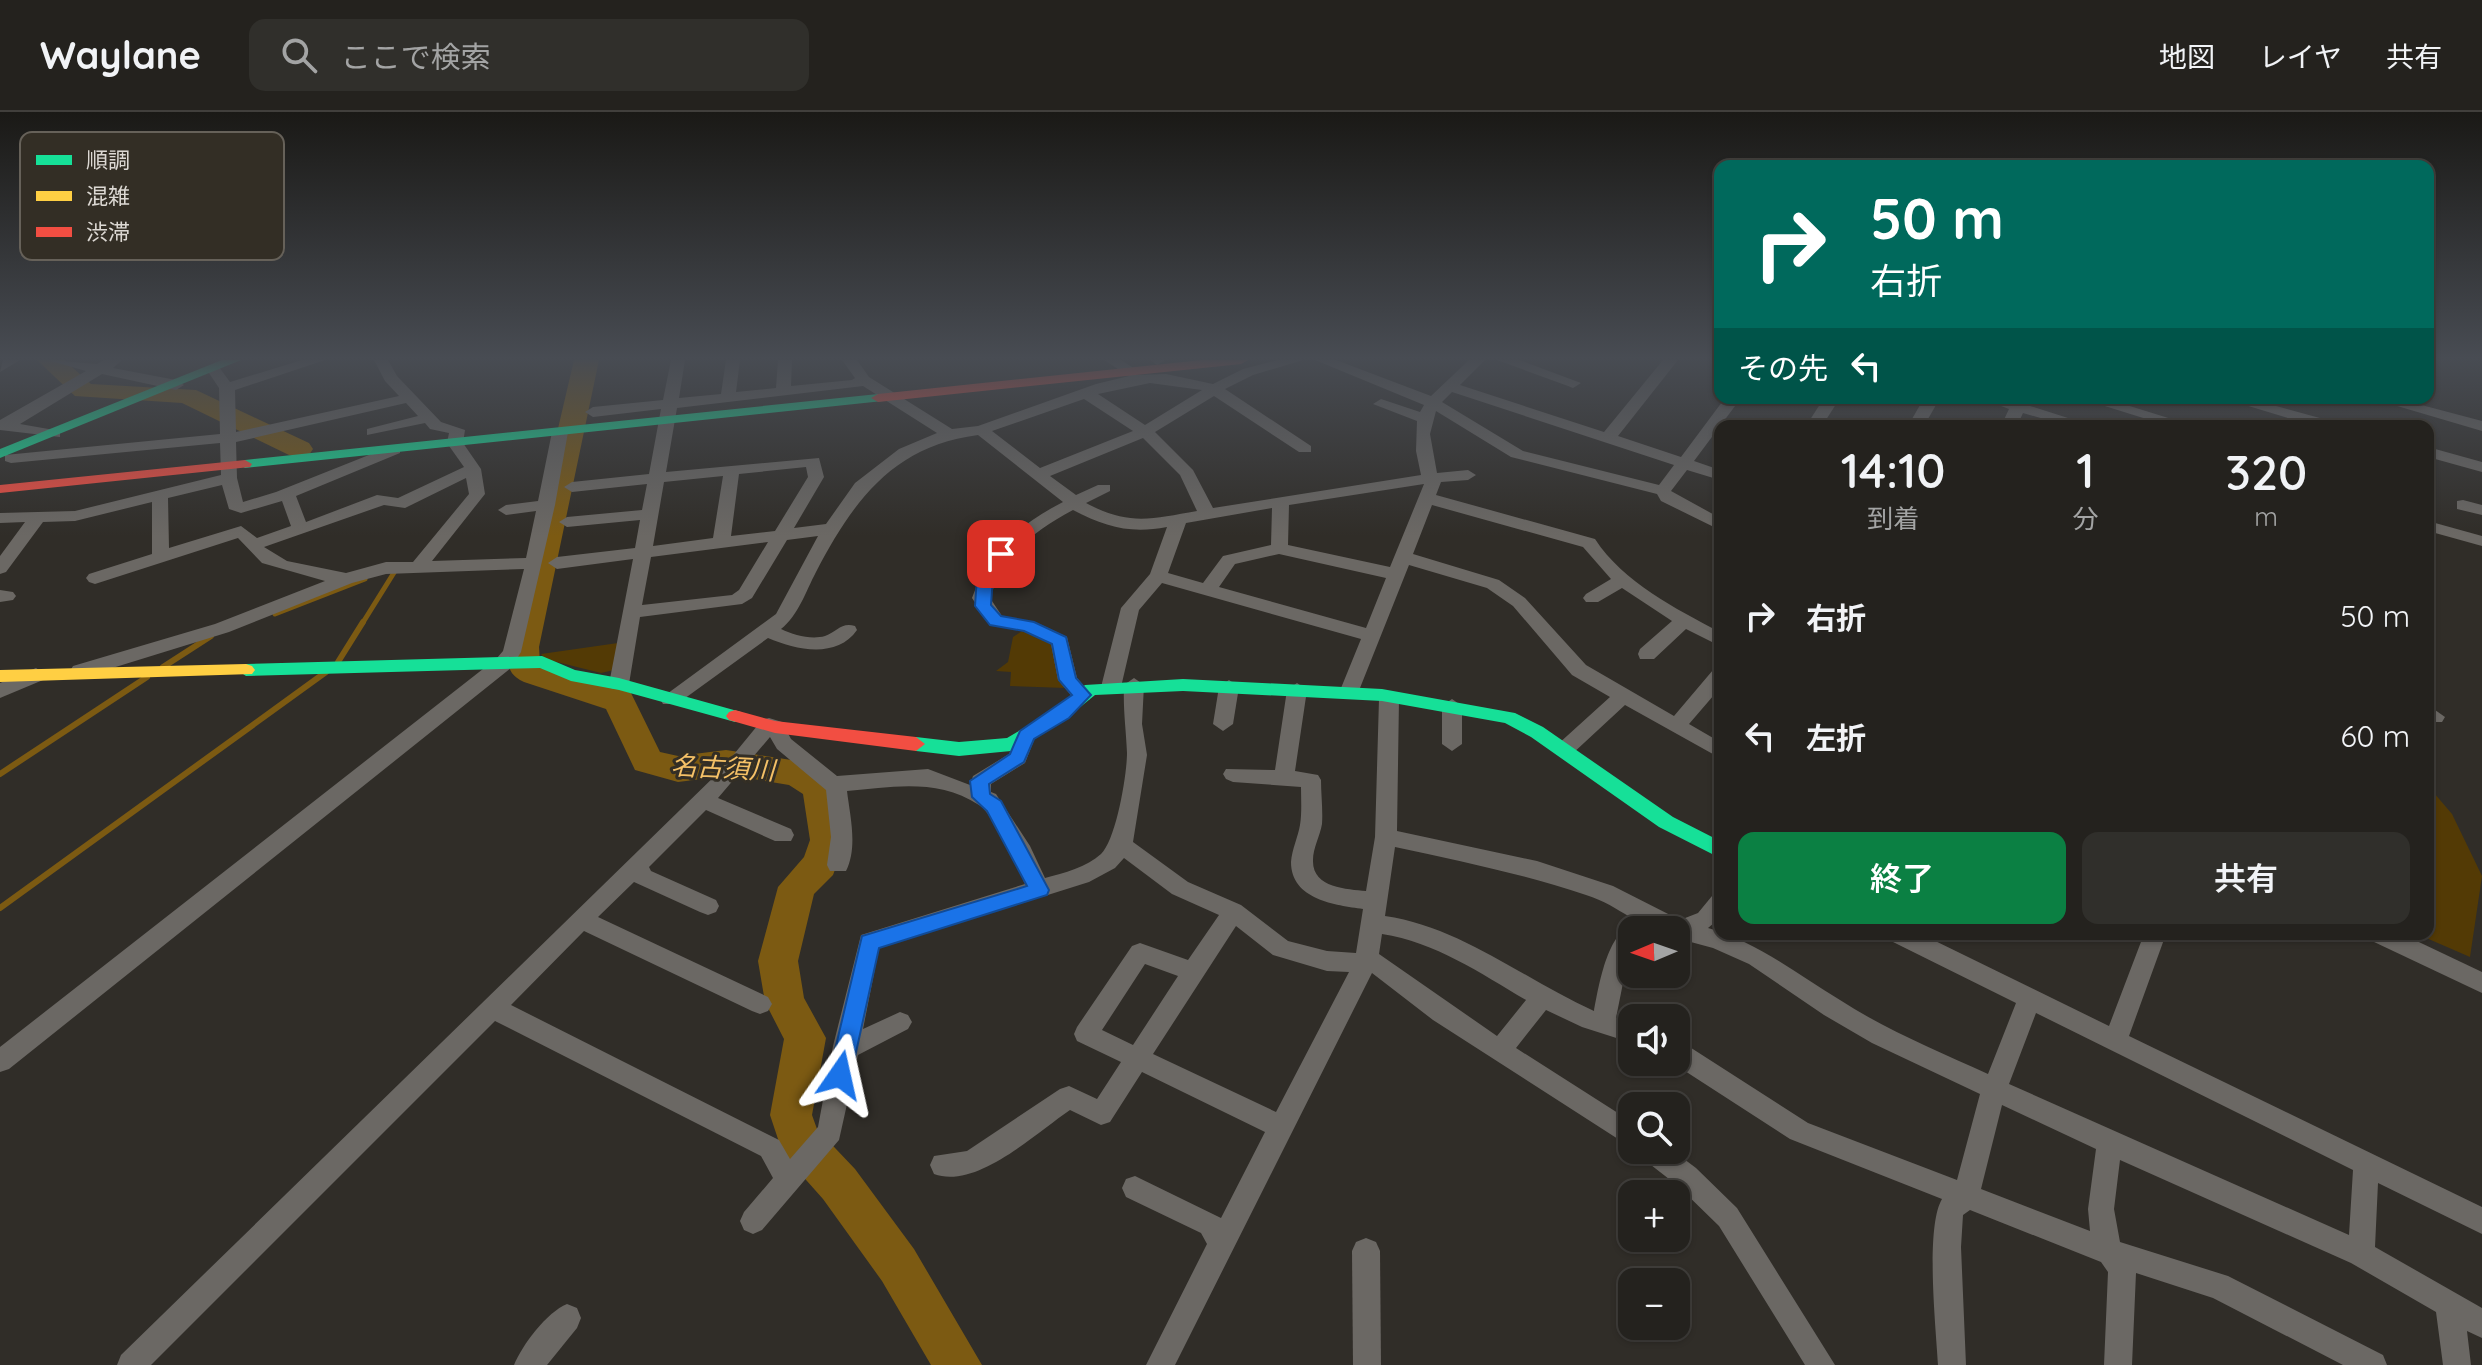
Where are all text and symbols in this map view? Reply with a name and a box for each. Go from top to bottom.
search box [249,19,809,91]
text: Waylane [40,31,201,79]
icon: search [277,33,321,77]
text: ここで検索 [341,38,491,76]
text: 地図 [2159,39,2215,74]
text: レイヤ [2259,39,2342,74]
text: 共有 [2386,39,2442,74]
legend [20,132,284,260]
text: 順調 [86,146,130,174]
text: 混雑 [86,182,130,210]
text: 50 m [1870,183,2004,253]
icon: right [1738,192,1842,296]
text: 渋滞 [86,218,130,246]
text: 右折 [1870,258,1942,303]
icon: left [1844,344,1888,388]
text: その先 [1738,349,1828,387]
text: 14:10 [1841,440,1946,500]
text: 1 [2076,440,2095,500]
text: 320 [2225,442,2307,502]
text: m [2254,500,2278,533]
text: 到着 [1867,502,1919,535]
text: 分 [2072,502,2098,535]
pin [967,520,1035,588]
icon: arrive [979,532,1023,576]
icon: right [1738,594,1782,638]
text: 50 m [2340,597,2410,635]
text: 右折 [1806,599,1866,637]
icon: left [1738,714,1782,758]
text: 60 m [2340,717,2410,755]
text: 左折 [1806,719,1866,757]
water label: 名古須川 [670,748,779,787]
button: 終了 [1738,832,2066,924]
button: 共有 [2082,832,2410,924]
north arrow [1618,916,1690,988]
map controls [1618,916,1690,1340]
button: sound [1618,1004,1690,1076]
position arrow [798,1033,882,1117]
button: search [1618,1092,1690,1164]
button: + [1618,1180,1690,1252]
button: − [1618,1268,1690,1340]

